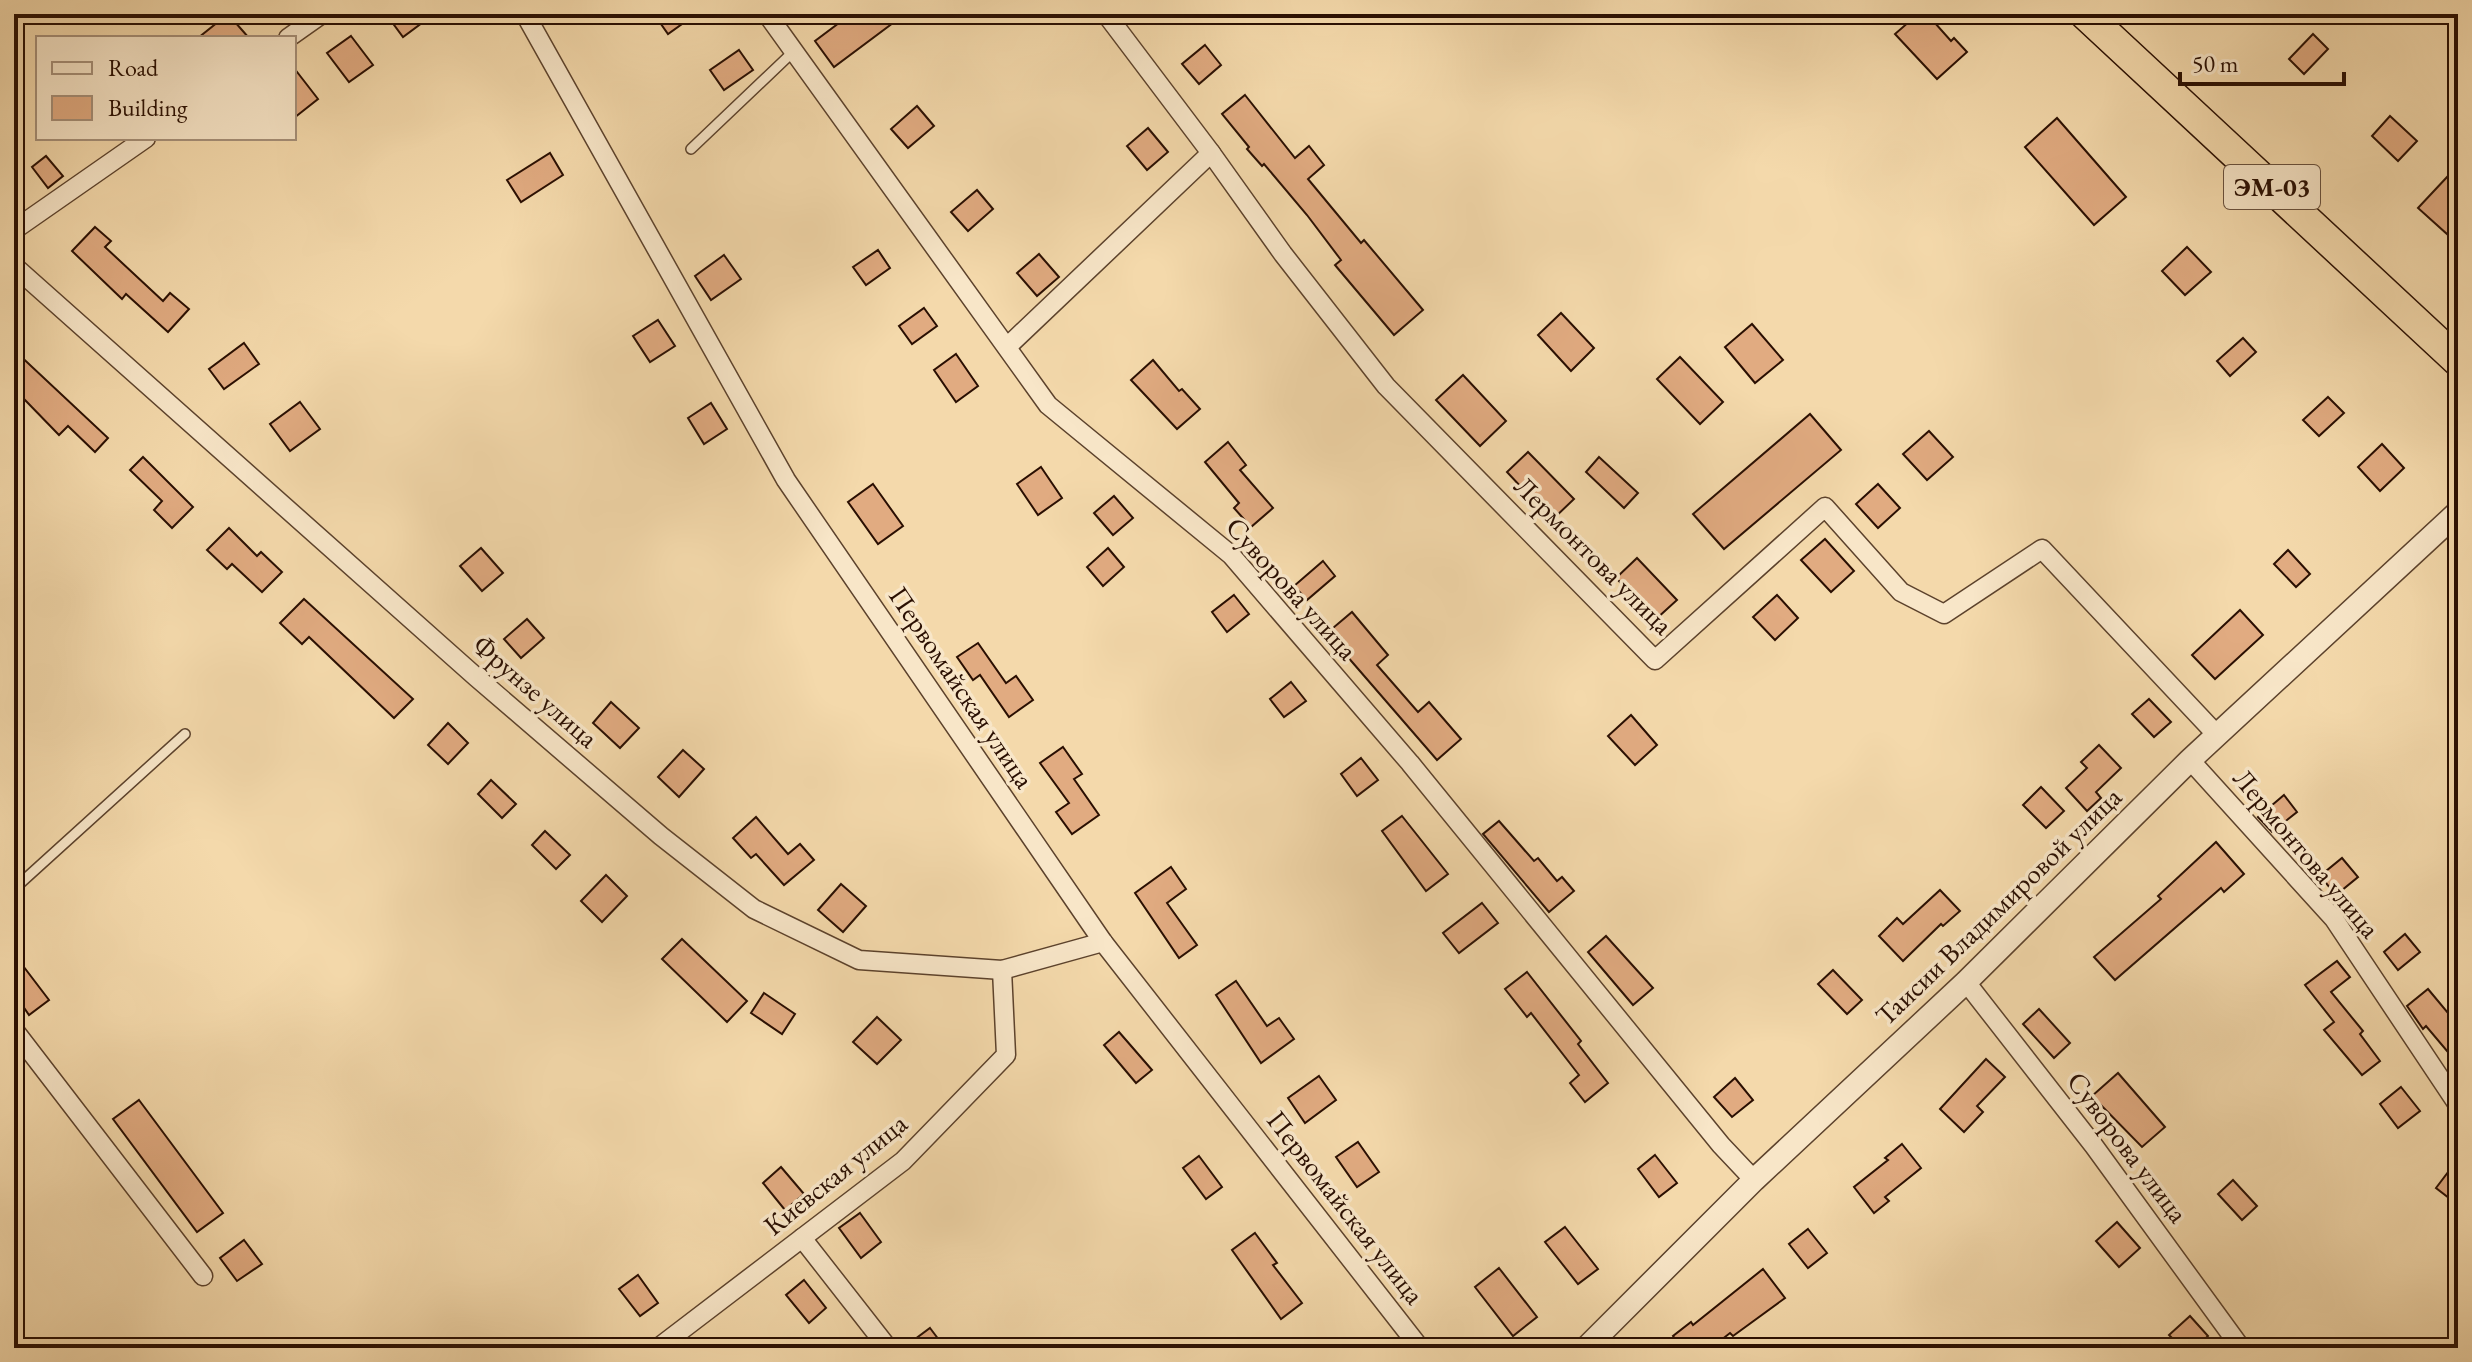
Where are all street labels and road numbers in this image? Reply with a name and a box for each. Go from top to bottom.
road number: ЭМ-03 [2224,165,2320,209]
street label: Лермонтова улица [1507,468,1682,643]
street label: Суворова улица [1218,509,1366,668]
street label: Первомайская улица [881,579,1043,796]
street label: Фрунзе улица [466,627,607,756]
street label: Лермонтова улица [2226,761,2389,946]
street label: Таисии Владимировой улица [1867,778,2129,1033]
street label: Суворова улица [2059,1064,2197,1230]
street label: Первомайская улица [1259,1103,1433,1312]
street label: Киевская улица [756,1105,915,1243]

